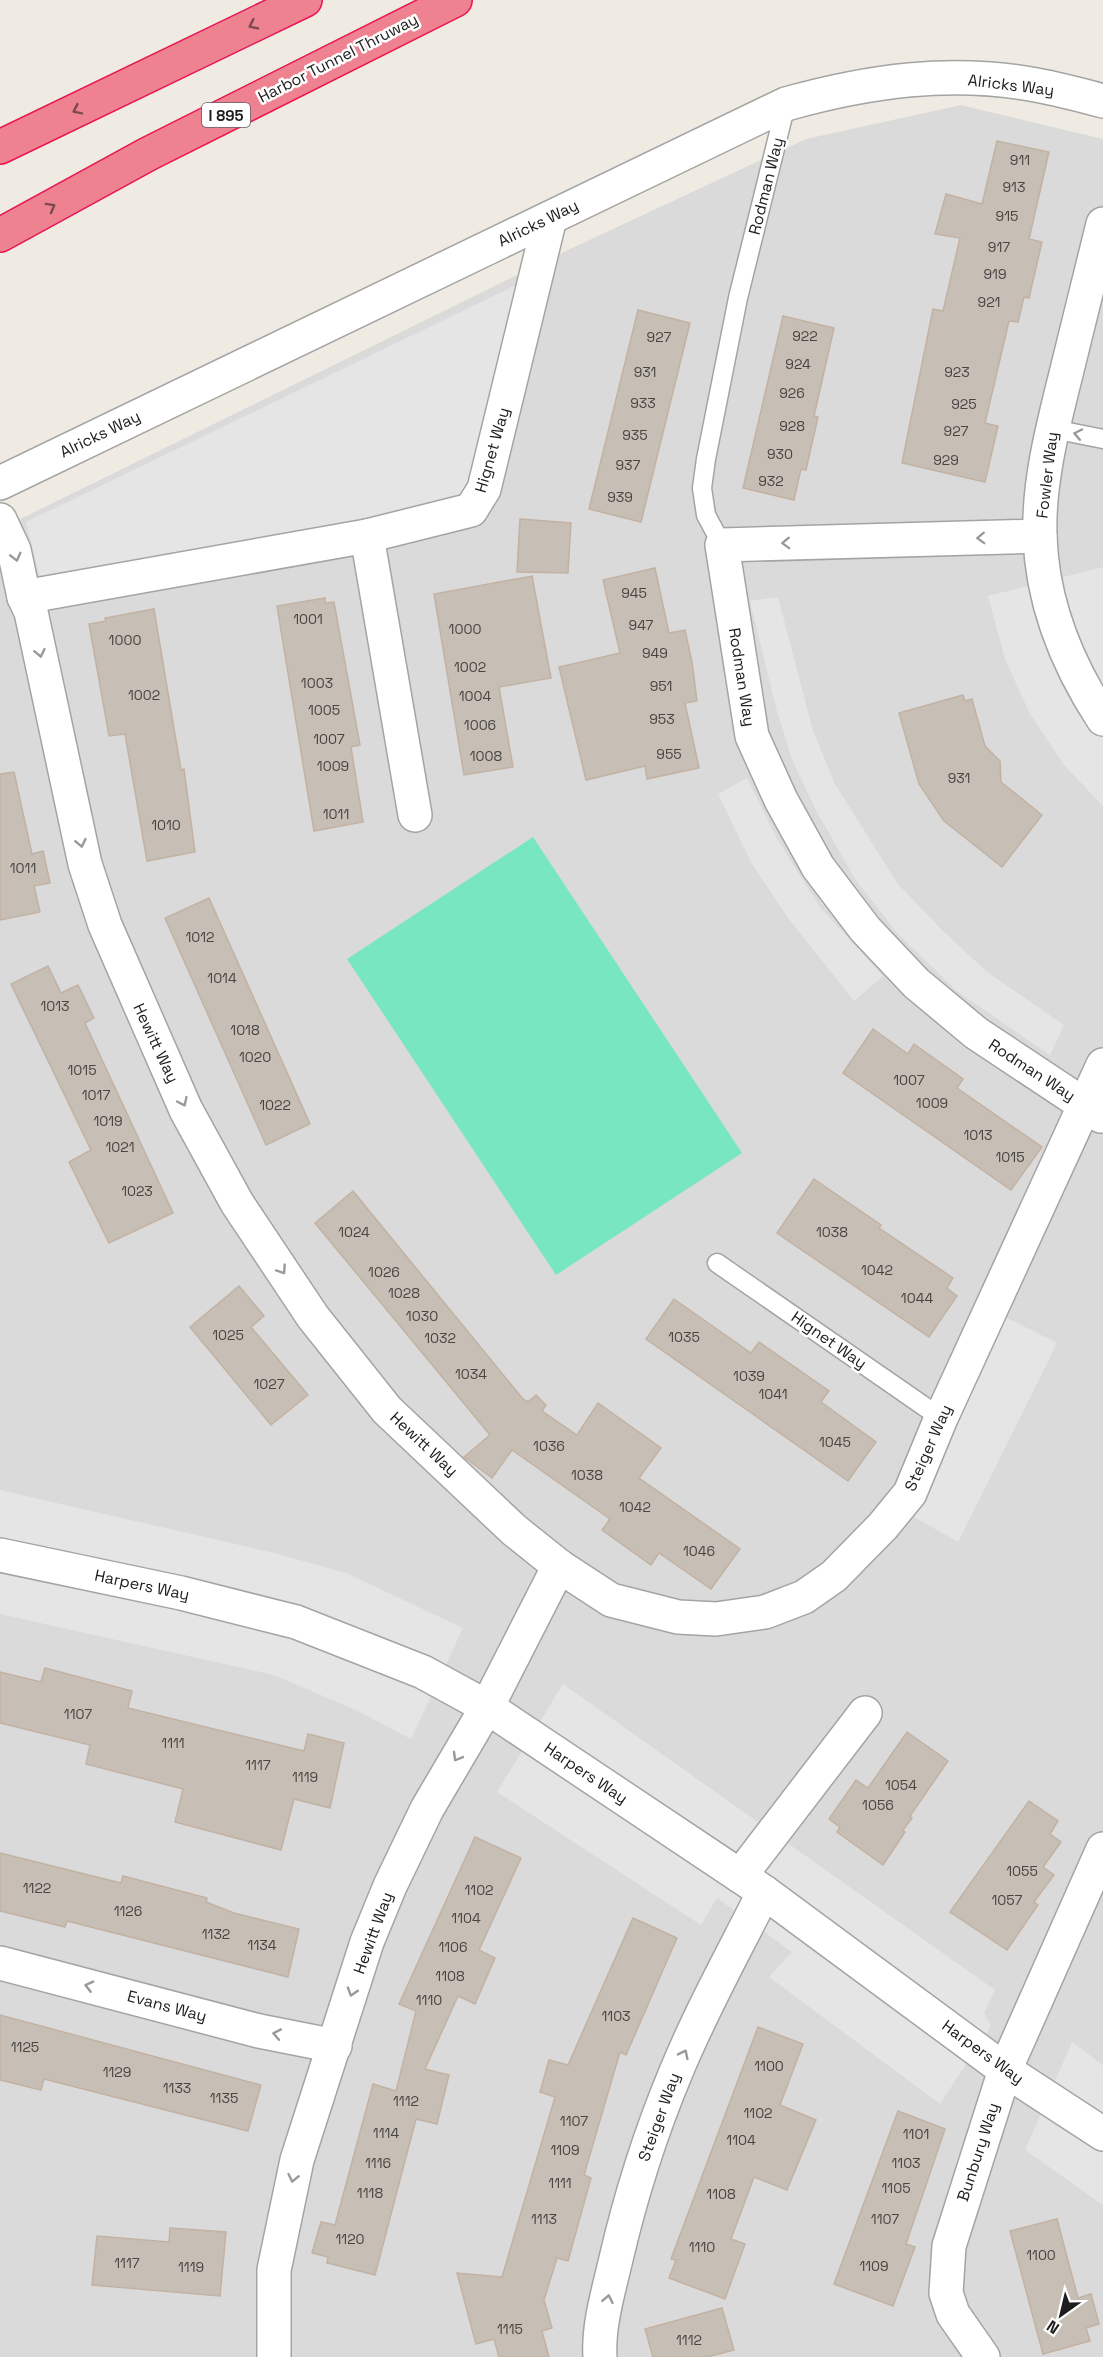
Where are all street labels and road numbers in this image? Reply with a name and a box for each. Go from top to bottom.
street label: Harbor Tunnel Thruway [254,9,422,107]
street label: Alricks Way [967,69,1055,101]
road number: I 895 [202,103,250,127]
street label: Rodman Way [744,135,788,237]
street label: Alricks Way [494,194,582,252]
street label: Alricks Way [56,405,144,463]
street label: Hignet Way [470,405,514,495]
street label: Fowler Way [1031,430,1063,520]
street label: Rodman Way [724,626,760,728]
street label: Hewitt Way [128,1000,184,1086]
street label: Rodman Way [984,1034,1080,1106]
street label: Hignet Way [787,1306,871,1374]
street label: Steiger Way [900,1401,956,1495]
street label: Hewitt Way [386,1407,462,1481]
street label: Harpers Way [93,1565,191,1605]
street label: Harpers Way [540,1737,632,1809]
street label: Hewitt Way [348,1889,398,1977]
street label: Evans Way [125,1985,209,2027]
street label: Harpers Way [938,2015,1028,2089]
street label: Steiger Way [633,2070,685,2164]
street label: Bunbury Way [952,2100,1004,2204]

